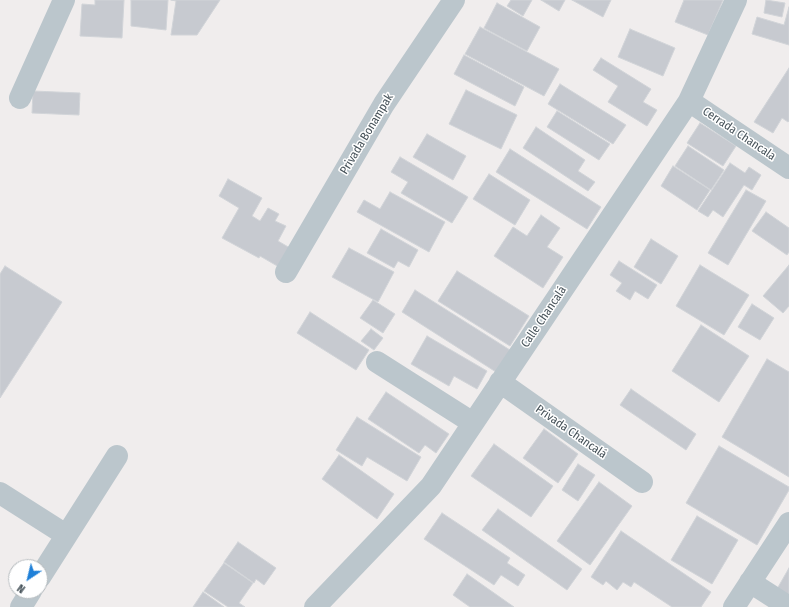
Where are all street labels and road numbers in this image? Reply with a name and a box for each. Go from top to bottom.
street label: Privada Bonampak [337,91,397,177]
street label: Cerrada Chancala [700,104,778,164]
street label: Calle Chancalá [518,284,570,350]
street label: Privada Chancalá [533,402,609,462]

